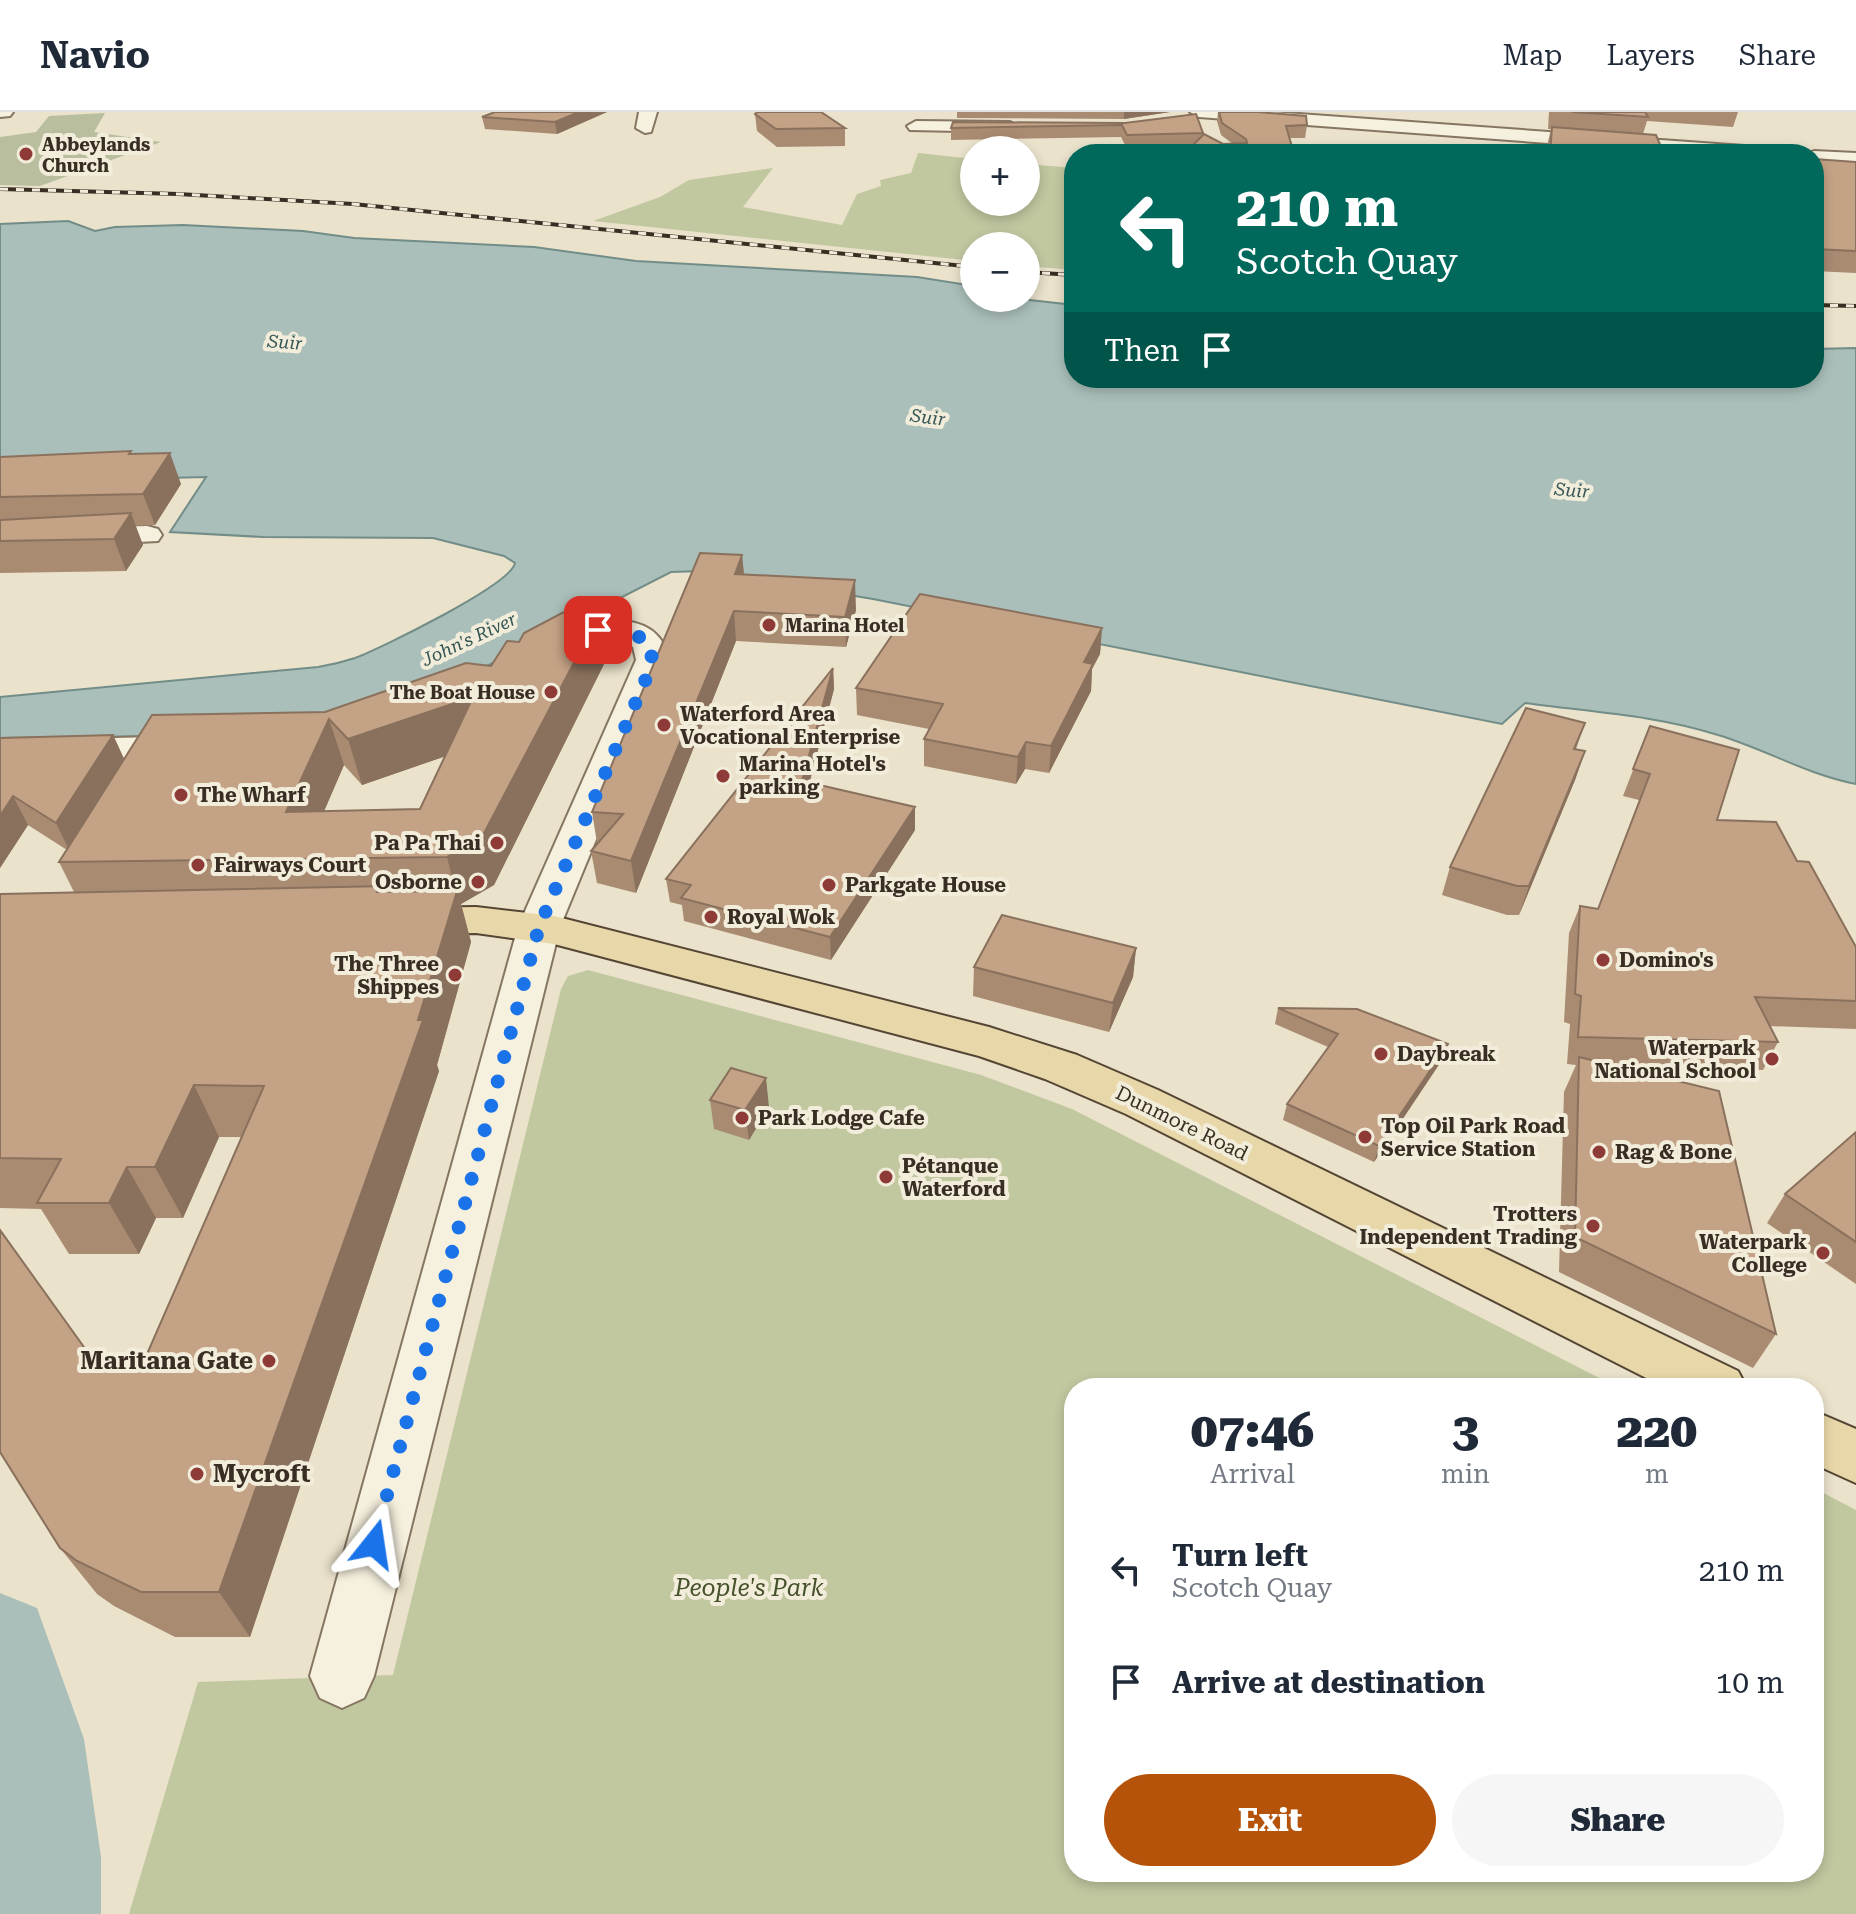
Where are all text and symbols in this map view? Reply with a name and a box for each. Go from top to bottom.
text: Navio [40,33,150,77]
text: Map [1503,39,1562,72]
text: Layers [1606,39,1695,72]
text: Share [1739,39,1816,72]
place label: Abbeylands Church [42,134,150,176]
map controls [960,136,1040,312]
button: + [960,136,1040,216]
marker: Abbeylands Church [17,145,35,163]
text: 210 m [1236,174,1398,240]
icon: left [1104,176,1208,280]
button: − [960,232,1040,312]
text: Scotch Quay [1236,241,1458,283]
icon: arrive [1195,328,1239,372]
water label: Suir [266,330,304,354]
text: Then [1104,333,1179,368]
water label: Suir [908,404,947,430]
water label: Suir [1553,478,1591,502]
pin [564,596,632,664]
water label: John's River [417,608,520,670]
icon: arrive [576,608,620,652]
place label: Marina Hotel [785,615,904,636]
marker: Marina Hotel [760,616,778,634]
place label: The Boat House [390,682,535,703]
marker: The Boat House [542,683,560,701]
place label: Waterford Area Vocational Enterprise [680,702,900,749]
marker: Waterford Area Vocational Enterprise [655,716,673,734]
place label: Marina Hotel's parking [739,752,886,799]
marker: Marina Hotel's parking [714,767,732,785]
place label: The Wharf [197,783,306,807]
marker: The Wharf [172,786,190,804]
place label: Pa Pa Thai [374,831,481,855]
marker: Pa Pa Thai [488,834,506,852]
place label: Fairways Court [214,853,366,877]
marker: Fairways Court [189,856,207,874]
place label: Osborne [375,870,462,894]
marker: Osborne [469,873,487,891]
place label: Parkgate House [845,873,1006,897]
marker: Parkgate House [820,876,838,894]
place label: Royal Wok [727,905,836,929]
marker: Royal Wok [702,908,720,926]
place label: Domino's [1619,948,1714,972]
marker: Domino's [1594,951,1612,969]
place label: The Three Shippes [334,952,439,999]
marker: The Three Shippes [446,966,464,984]
place label: Waterpark National School [1595,1036,1756,1083]
place label: Daybreak [1397,1042,1496,1066]
marker: Daybreak [1372,1045,1390,1063]
marker: Waterpark National School [1763,1050,1781,1068]
street label: Dunmore Road [1112,1081,1252,1166]
place label: Park Lodge Cafe [758,1106,925,1130]
marker: Park Lodge Cafe [733,1109,751,1127]
place label: Top Oil Park Road Service Station [1381,1114,1566,1161]
marker: Top Oil Park Road Service Station [1356,1128,1374,1146]
place label: Rag & Bone [1615,1140,1732,1164]
marker: Rag & Bone [1590,1143,1608,1161]
place label: Pétanque Waterford [902,1154,1006,1201]
marker: Pétanque Waterford [877,1168,895,1186]
place label: Trotters Independent Trading [1359,1202,1578,1249]
marker: Trotters Independent Trading [1584,1217,1602,1235]
place label: Waterpark College [1699,1230,1807,1277]
marker: Waterpark College [1814,1244,1832,1262]
place label: Maritana Gate [80,1347,253,1375]
marker: Maritana Gate [260,1352,278,1370]
text: 07:46 [1191,1403,1314,1459]
text: 3 [1452,1403,1479,1459]
text: 220 [1617,1403,1697,1459]
text: Arrival [1210,1459,1295,1489]
text: min [1441,1459,1490,1489]
text: m [1645,1459,1669,1489]
place label: Mycroft [213,1460,311,1488]
marker: Mycroft [188,1465,206,1483]
position arrow [332,1502,416,1586]
text: Turn left [1172,1538,1308,1573]
icon: left [1104,1548,1148,1592]
text: 210 m [1699,1553,1784,1588]
text: Scotch Quay [1172,1573,1332,1603]
park label: People's Park [673,1574,824,1602]
icon: arrive [1104,1660,1148,1704]
text: Arrive at destination [1172,1665,1485,1700]
text: 10 m [1715,1665,1784,1700]
button: Exit [1104,1774,1436,1866]
button: Share [1452,1774,1784,1866]

